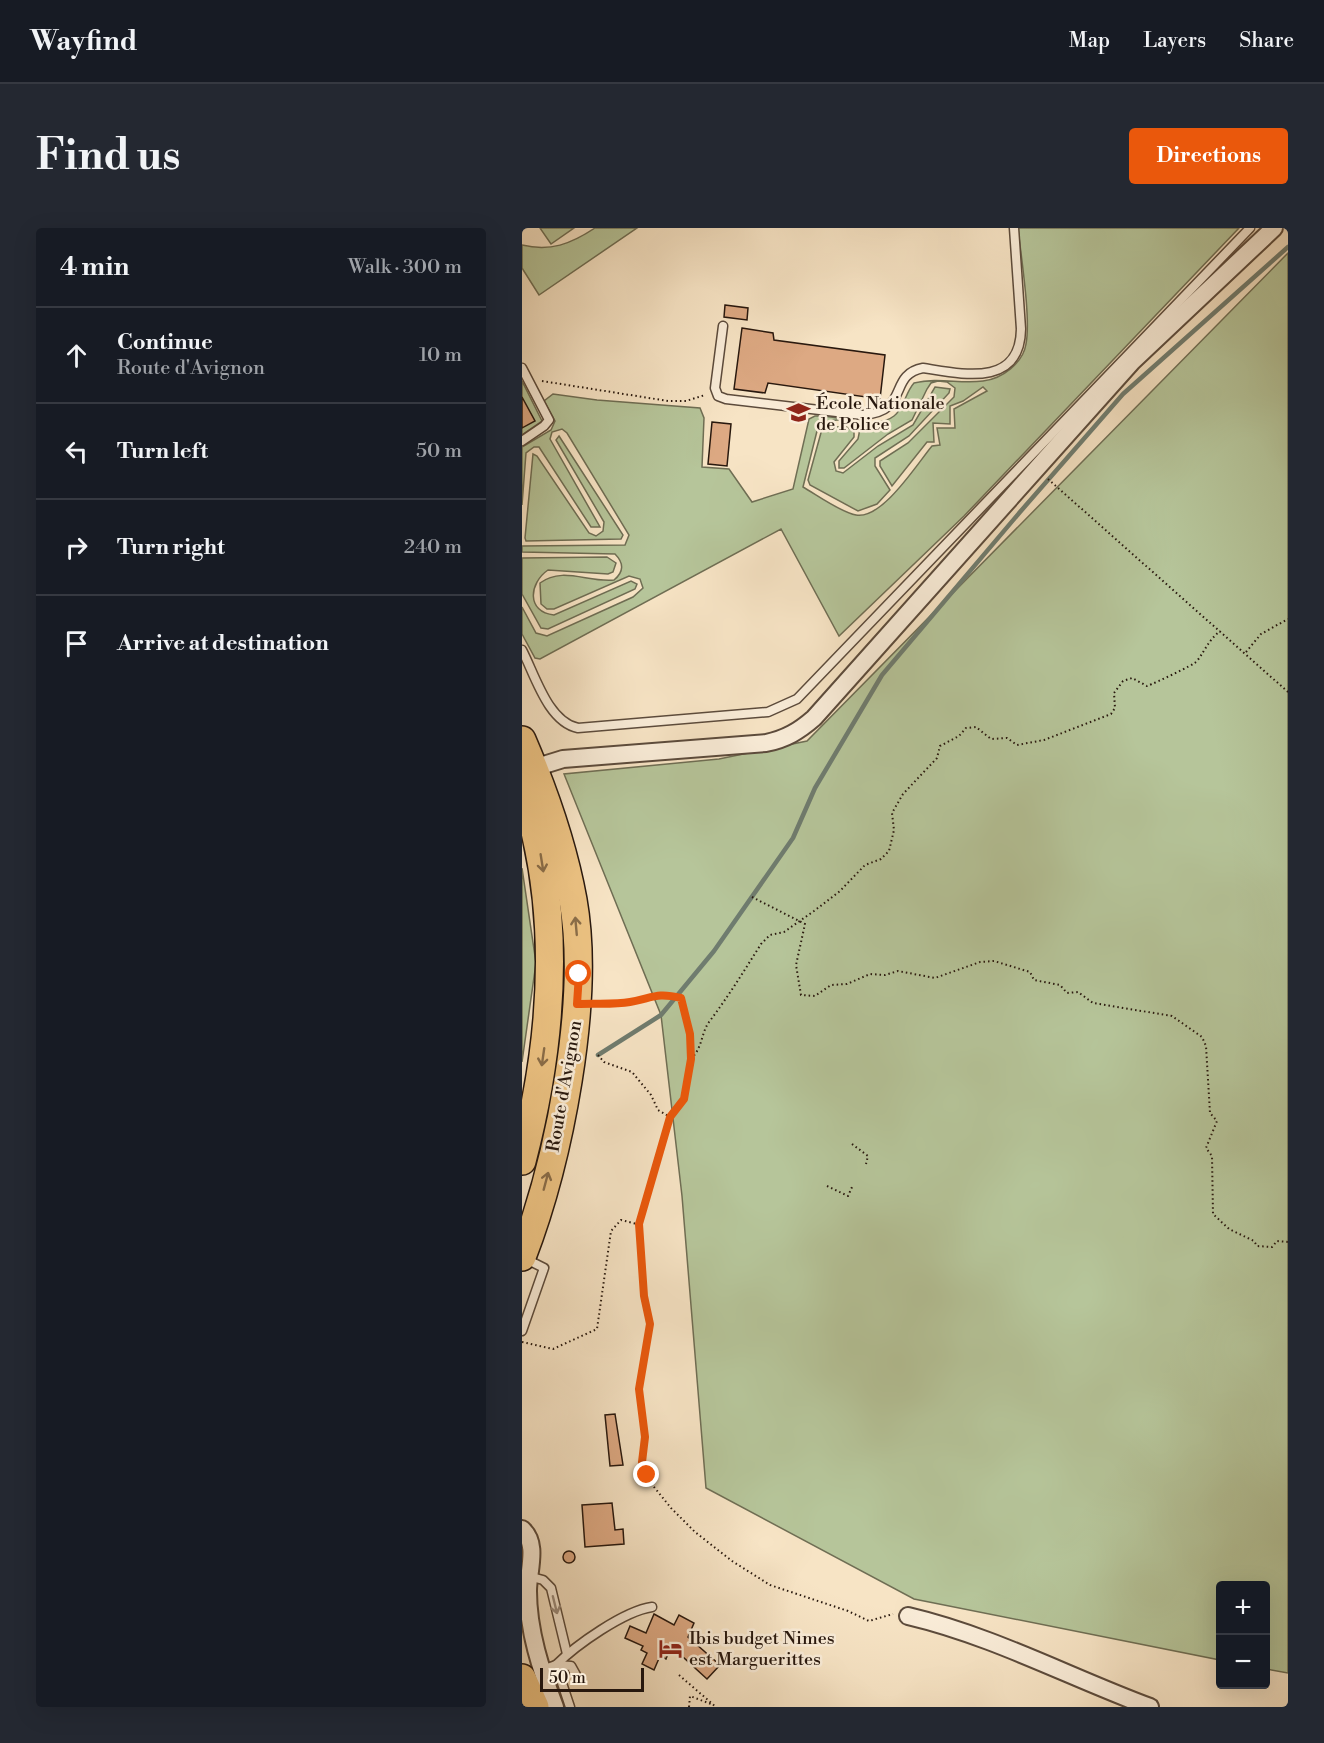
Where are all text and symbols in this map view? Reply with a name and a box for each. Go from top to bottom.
text: Wayfind [30,24,138,59]
text: Map [1069,28,1110,54]
text: Layers [1143,28,1206,54]
text: Share [1239,28,1294,54]
button: Directions [1129,128,1288,184]
text: Find us [36,130,180,183]
text: 4 min [60,251,130,283]
text: Walk · 300 m [348,255,462,280]
text: Continue [117,329,213,356]
icon: ahead [60,339,93,372]
text: 10 m [419,343,462,368]
text: Route d'Avignon [117,356,265,381]
place label: École Nationale de Police [816,392,945,436]
school or university icon: École Nationale de Police [785,400,811,426]
icon: left [60,435,93,468]
text: Turn left [117,438,208,465]
text: 50 m [416,439,462,464]
icon: right [60,531,93,564]
text: Turn right [117,534,225,561]
text: 240 m [404,535,462,560]
icon: arrive [60,627,93,660]
text: Arrive at destination [117,630,329,657]
one-way arrow [536,852,547,872]
one-way arrow [570,916,581,936]
route start [565,960,591,986]
street label: Route d'Avignon [542,1018,587,1154]
one-way arrow [537,1046,548,1066]
one-way arrow [540,1172,552,1191]
route end [633,1461,659,1487]
map controls [1216,1581,1270,1689]
button: + [1216,1581,1270,1635]
one-way arrow [550,1595,561,1614]
place label: Ibis budget Nimes est Marguerittes [689,1627,835,1671]
hotel icon: Ibis budget Nimes est Marguerittes [658,1635,684,1661]
button: − [1216,1635,1270,1689]
scale bar [540,1665,644,1692]
text: 50 m [549,1668,586,1688]

